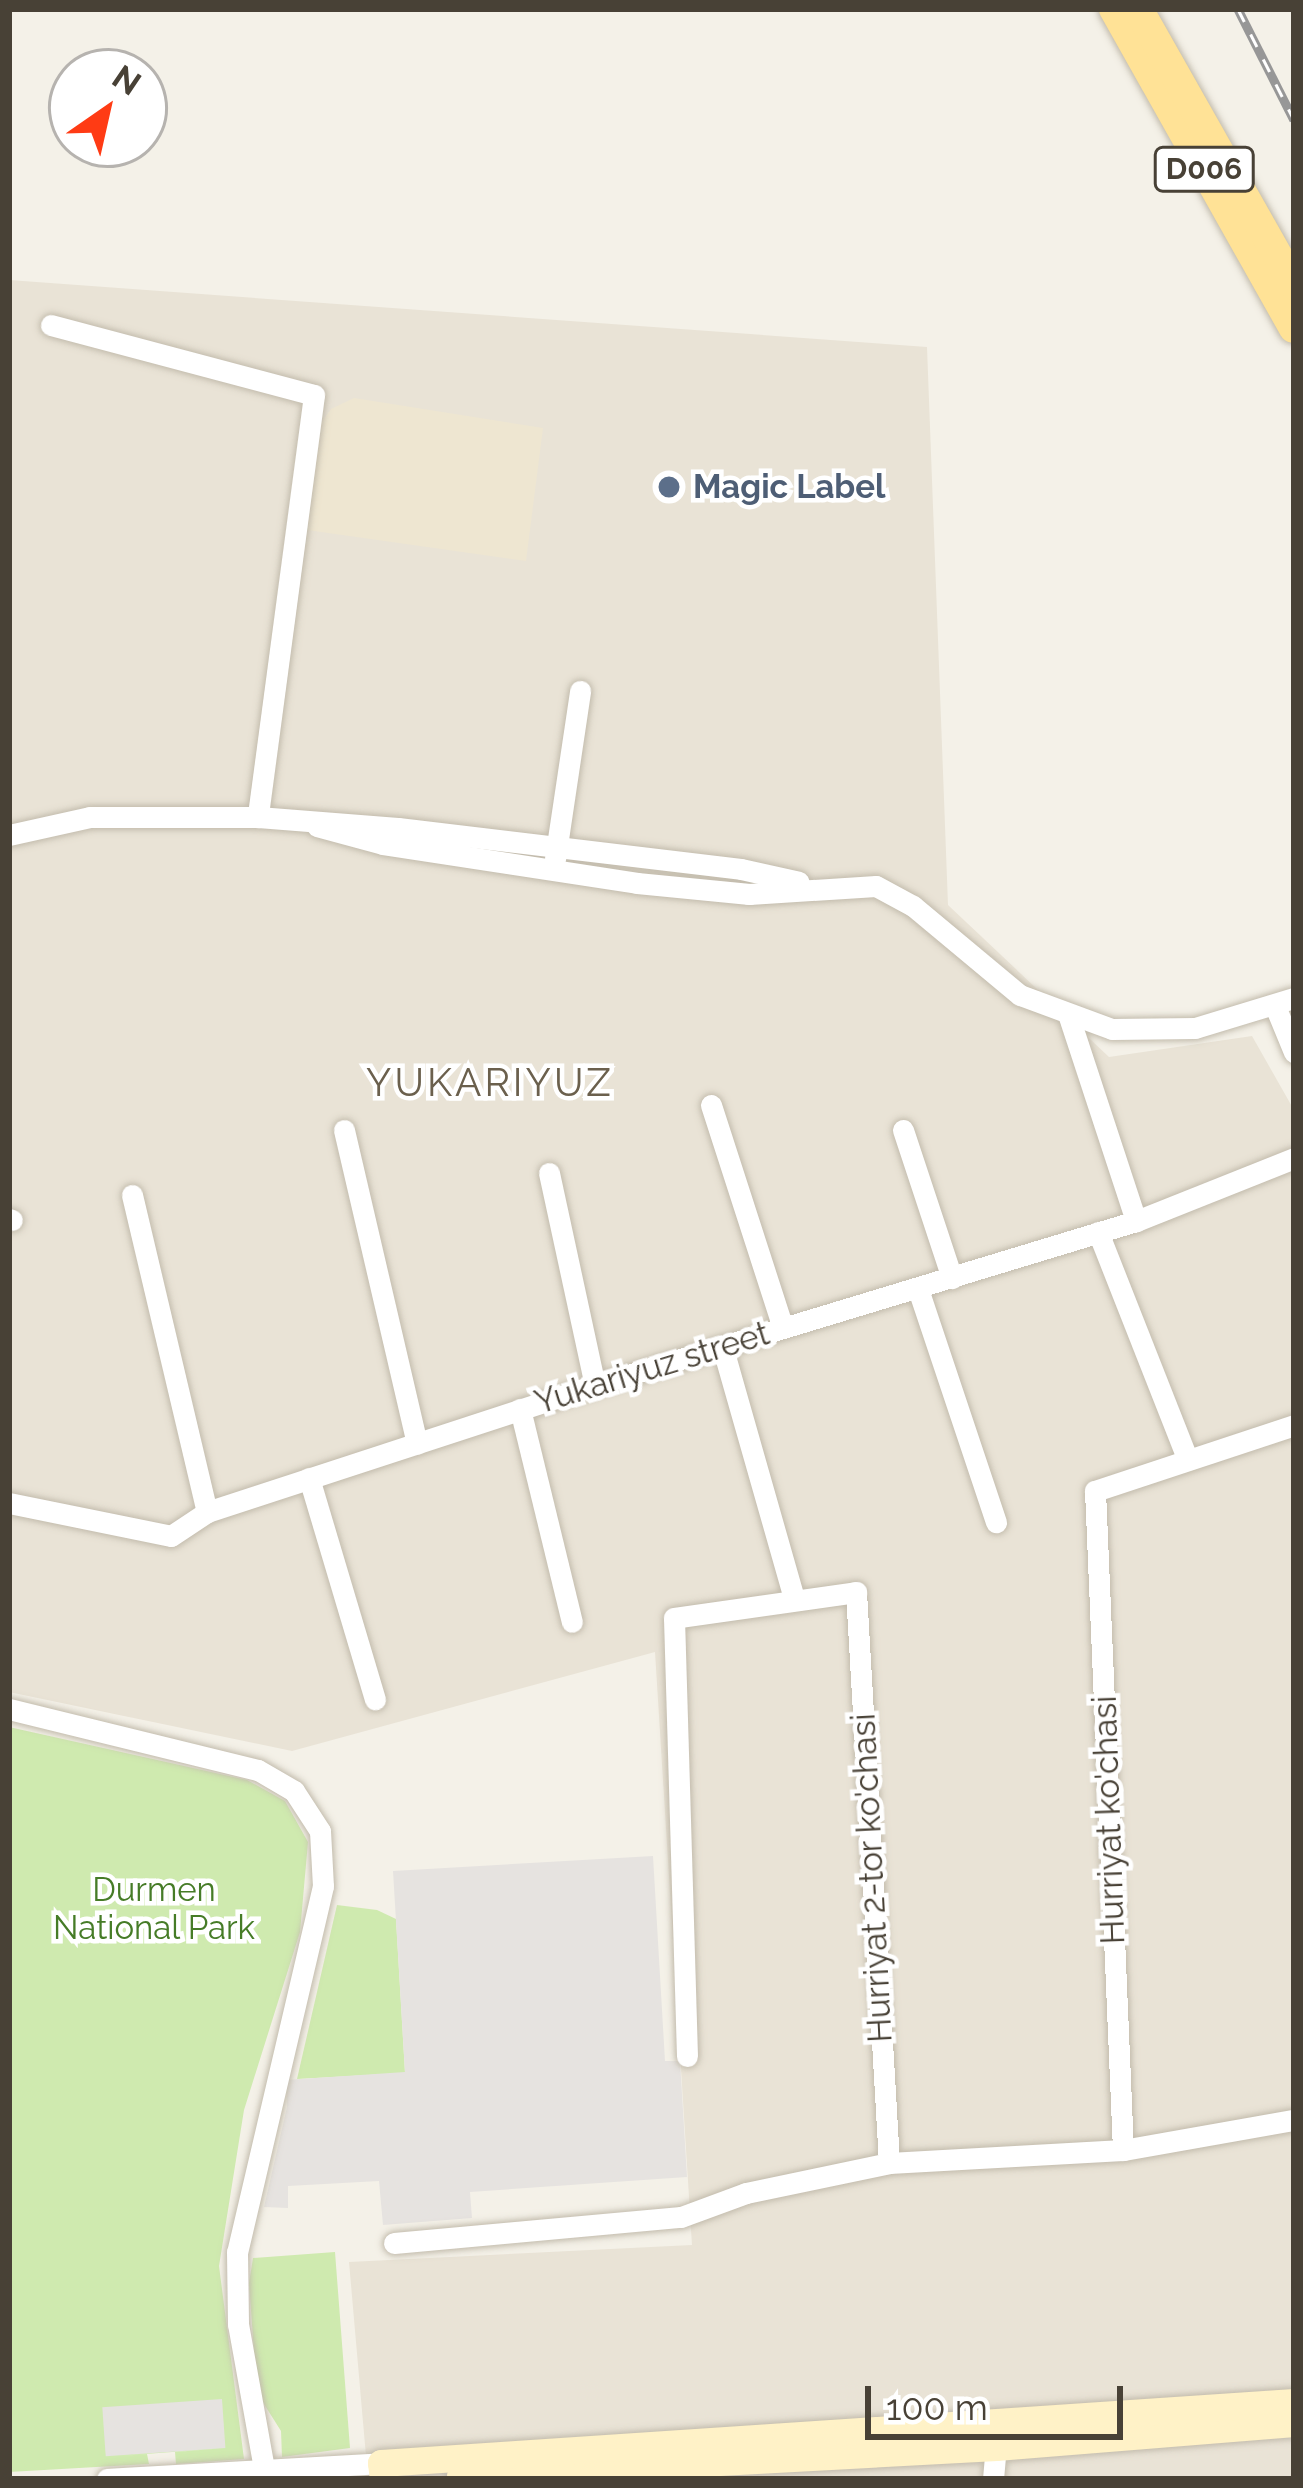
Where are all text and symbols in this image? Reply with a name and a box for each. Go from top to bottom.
north arrow [48,48,168,168]
text: N [105,57,148,103]
road number: D006 [1153,145,1255,193]
place label: Magic Label [693,467,886,507]
marker: Magic Label [656,474,682,500]
district label: YUKARIYUZ [366,1059,614,1105]
street label: Yukariyuz street [530,1314,774,1422]
street label: Hurriyat ko'chasi [1085,1695,1133,1945]
street label: Hurriyat 2-tor ko'chasi [844,1712,900,2044]
park label: Durmen National Park [52,1870,256,1948]
scale bar [871,2362,1129,2436]
text: 100 m [886,2386,988,2428]

